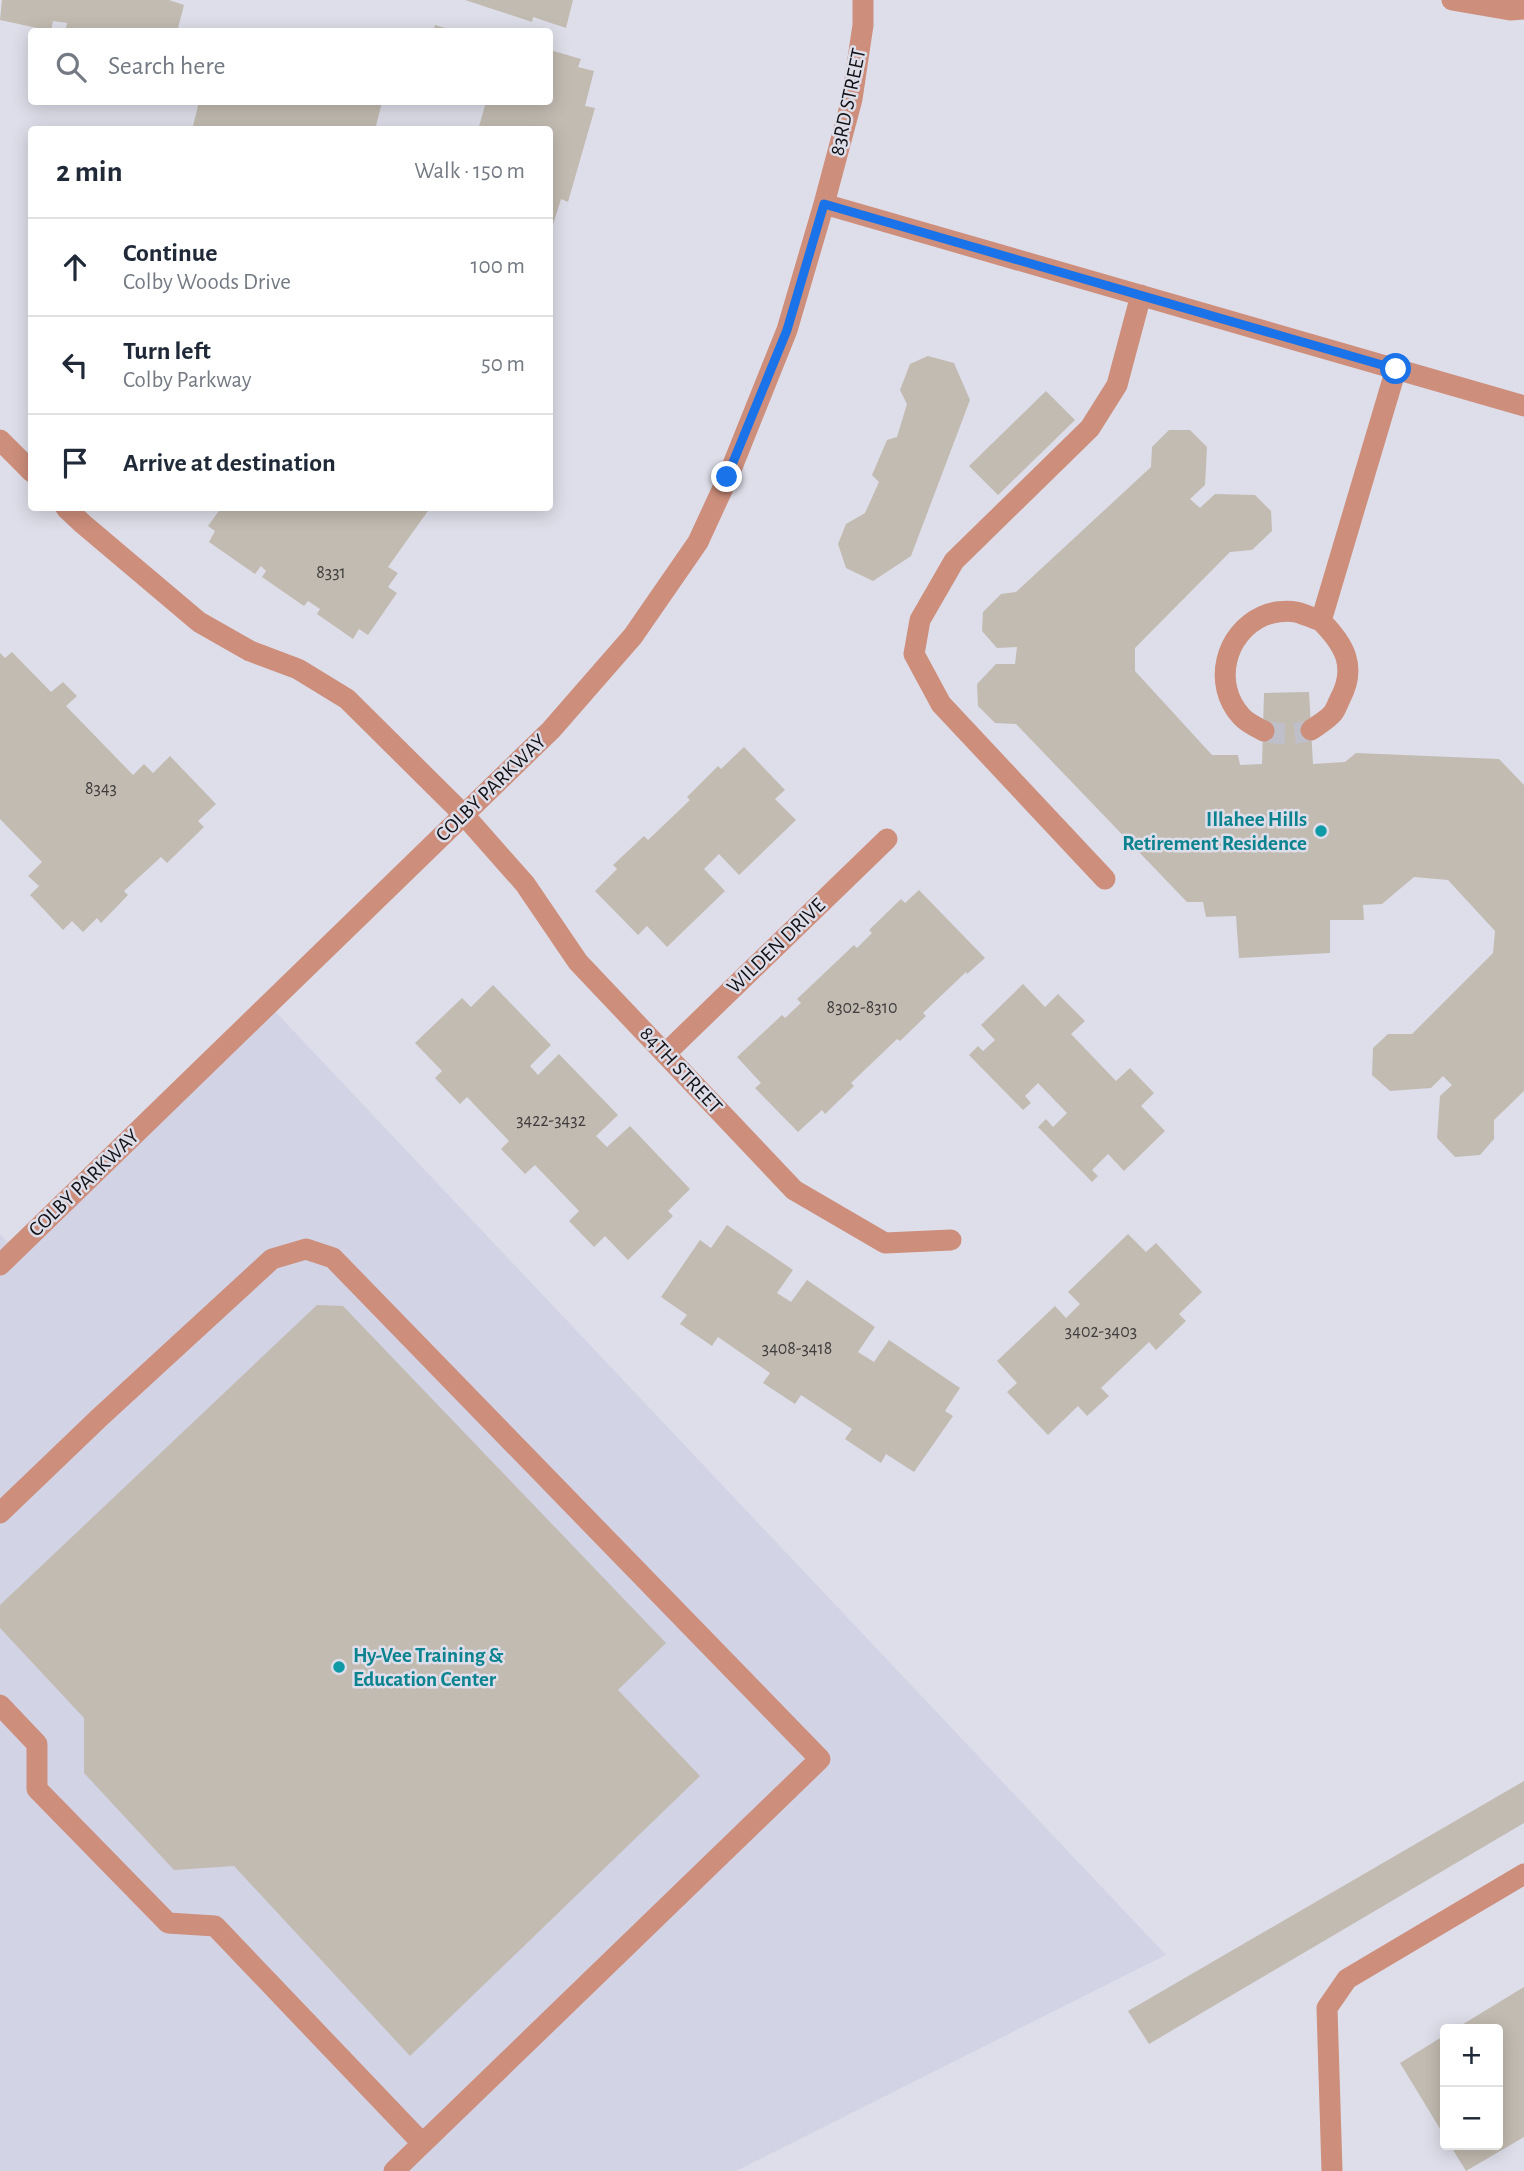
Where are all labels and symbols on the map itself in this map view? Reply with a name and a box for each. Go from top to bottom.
street label: 83RD STREET [826,46,870,158]
route start [1380,353,1411,384]
route end [711,461,742,492]
house number: 8331 [316,564,346,582]
street label: COLBY PARKWAY [432,730,550,846]
house number: 8343 [85,780,117,798]
place label: Illahee Hills Retirement Residence [1122,809,1307,854]
marker: Illahee Hills Retirement Residence [1313,823,1329,839]
street label: WILDEN DRIVE [723,894,829,998]
house number: 8302-8310 [827,999,897,1017]
street label: 84TH STREET [636,1023,726,1117]
house number: 3422-3432 [516,1112,586,1130]
street label: COLBY PARKWAY [25,1125,143,1241]
house number: 3402-3403 [1065,1323,1137,1341]
house number: 3408-3418 [762,1340,832,1358]
place label: Hy-Vee Training & Education Center [353,1645,503,1690]
marker: Hy-Vee Training & Education Center [331,1659,347,1675]

